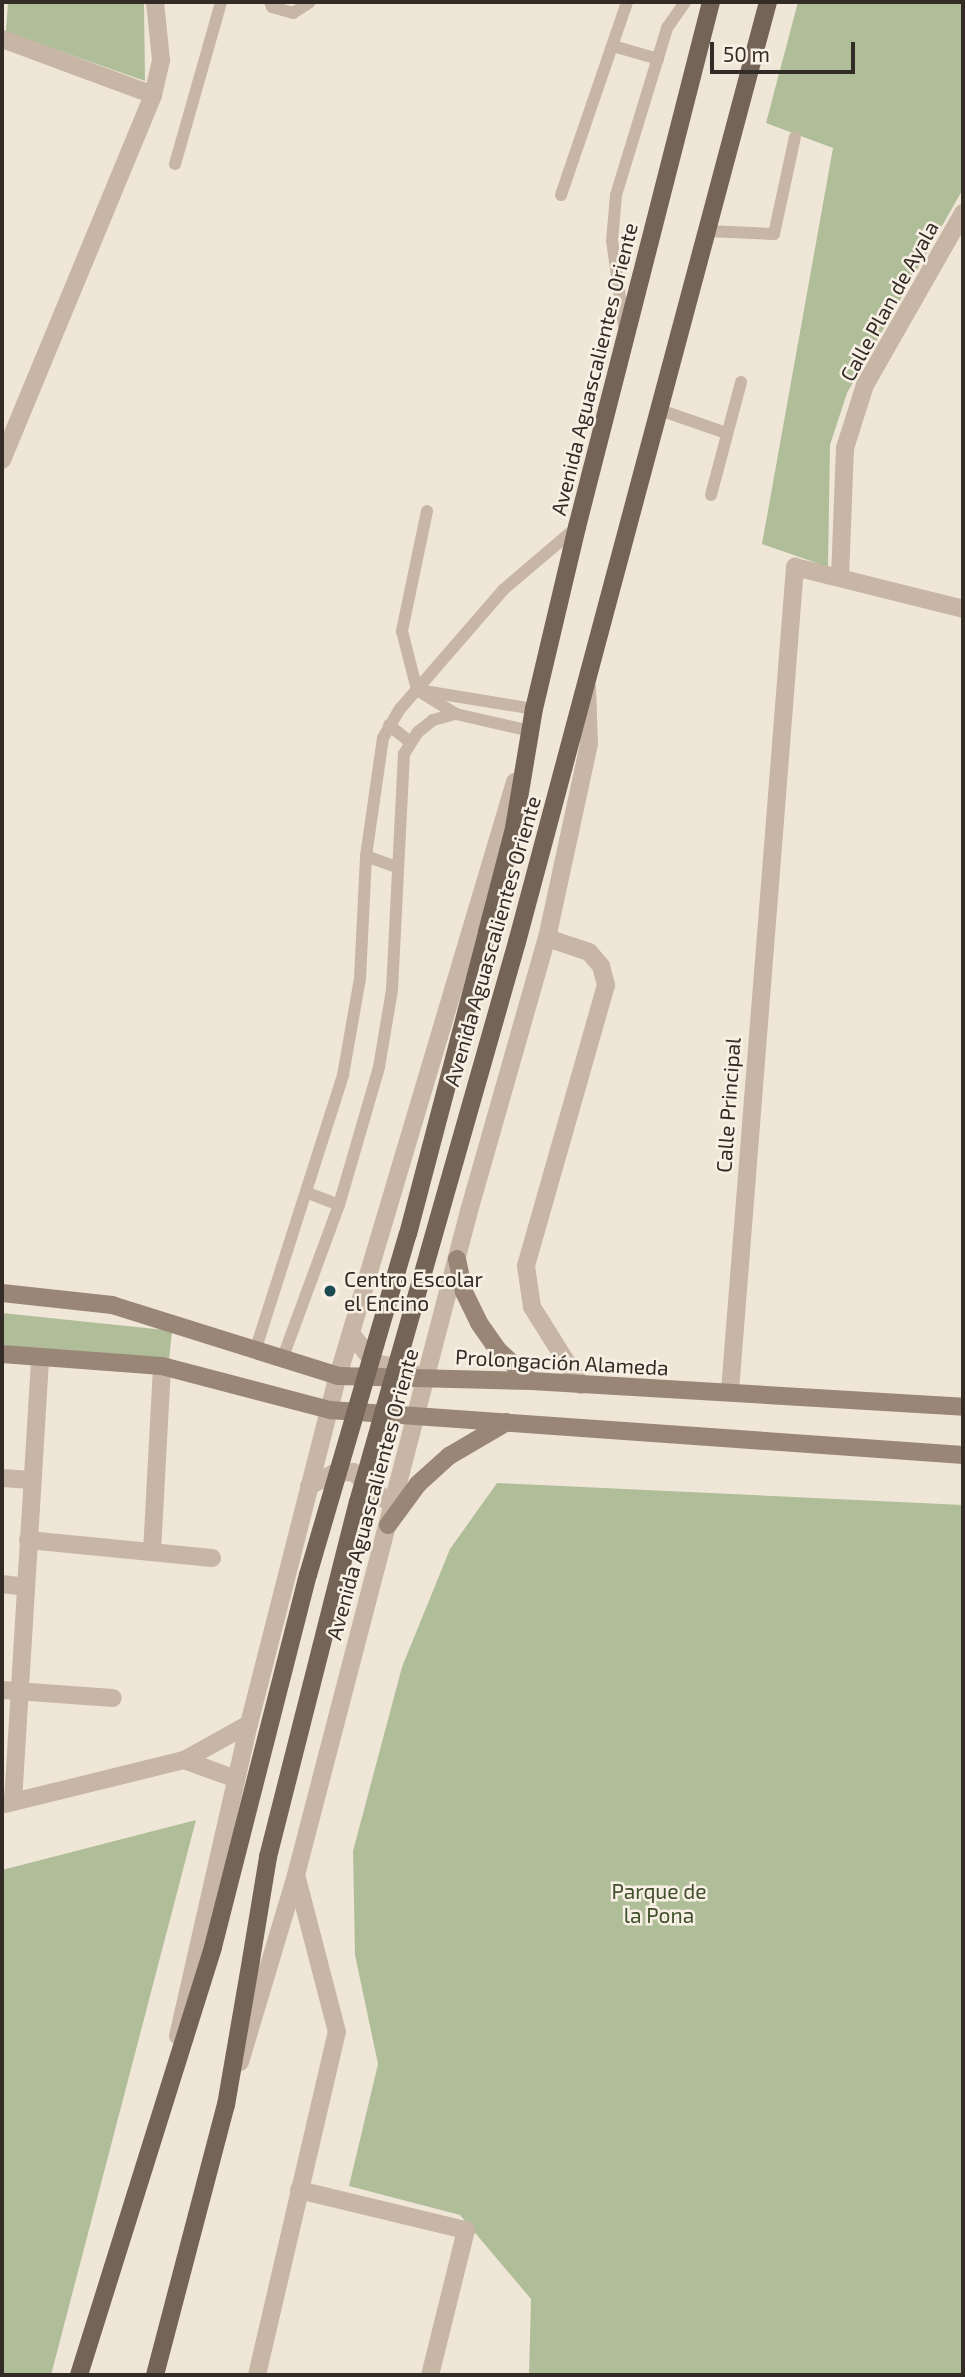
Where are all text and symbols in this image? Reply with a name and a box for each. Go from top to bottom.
scale bar [713,28,858,72]
text: 50 m [723,41,770,66]
street label: Calle Plan de Ayala [834,216,944,386]
street label: Avenida Aguascalientes Oriente [545,220,643,518]
street label: Avenida Aguascalientes Oriente [438,793,546,1089]
street label: Calle Principal [711,1036,745,1174]
place label: Centro Escolar el Encino [344,1266,483,1316]
marker: Centro Escolar el Encino [322,1283,338,1299]
street label: Prolongación Alameda [454,1344,670,1380]
street label: Avenida Aguascalientes Oriente [321,1345,423,1643]
park label: Parque de la Pona [611,1878,707,1928]

